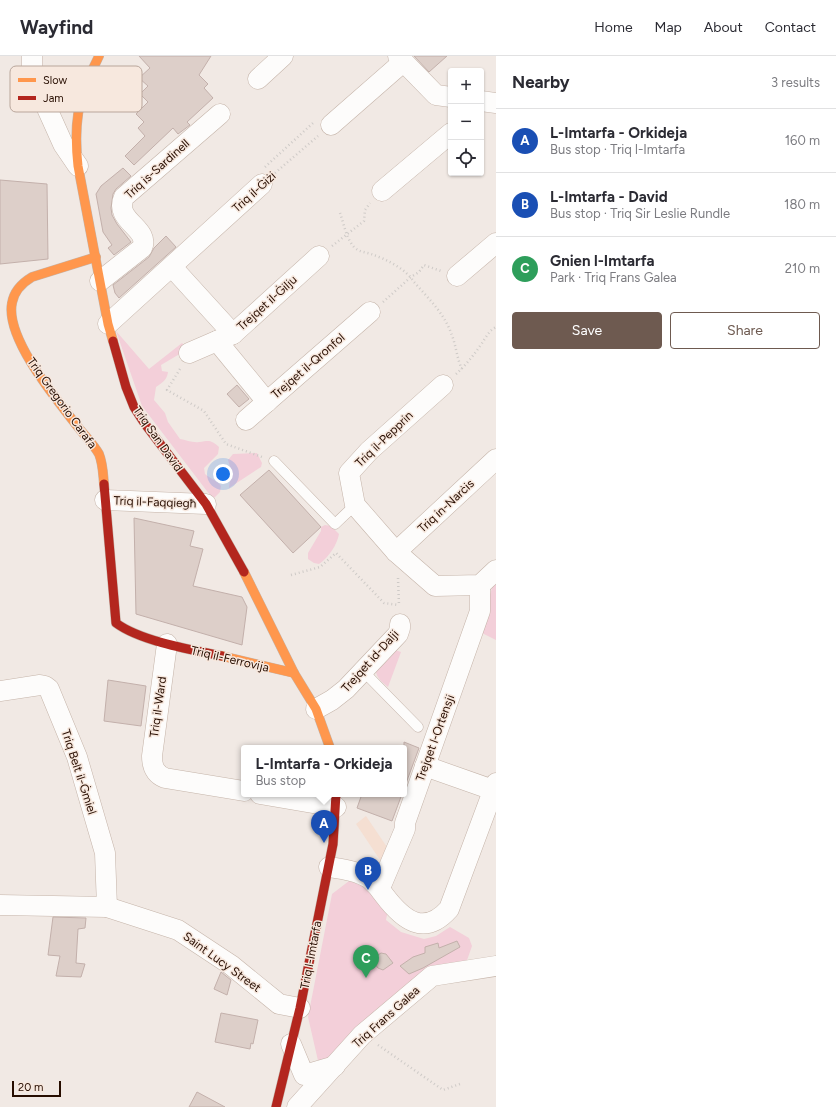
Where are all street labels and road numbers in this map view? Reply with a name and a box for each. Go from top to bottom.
street label: Triq is-Sardinell [122,136,192,202]
street label: Triq il-Ġiżi [229,169,279,215]
street label: Trejqet il-Ġilju [234,272,300,334]
street label: Trejqet il-Qronfol [269,330,347,402]
street label: Triq Gregorio Carafa [24,355,100,451]
street label: Triq San David [130,404,186,474]
street label: Triq il-Pepprin [352,408,416,470]
street label: Triq in-Narċis [415,476,477,536]
street label: Triq il-Faqqiegħ [113,494,197,510]
street label: Trejqet id-Dalji [338,627,402,695]
street label: Triq il-Ferrovija [190,643,270,675]
street label: Triq il-Ward [147,676,169,738]
street label: Trejqet l-Ortensji [413,693,457,783]
street label: Triq Belt il-Ġmiel [59,728,99,816]
street label: Triq l-Imtarfa [298,920,324,990]
street label: Saint Lucy Street [180,929,264,995]
street label: Triq Frans Galea [350,983,422,1051]

